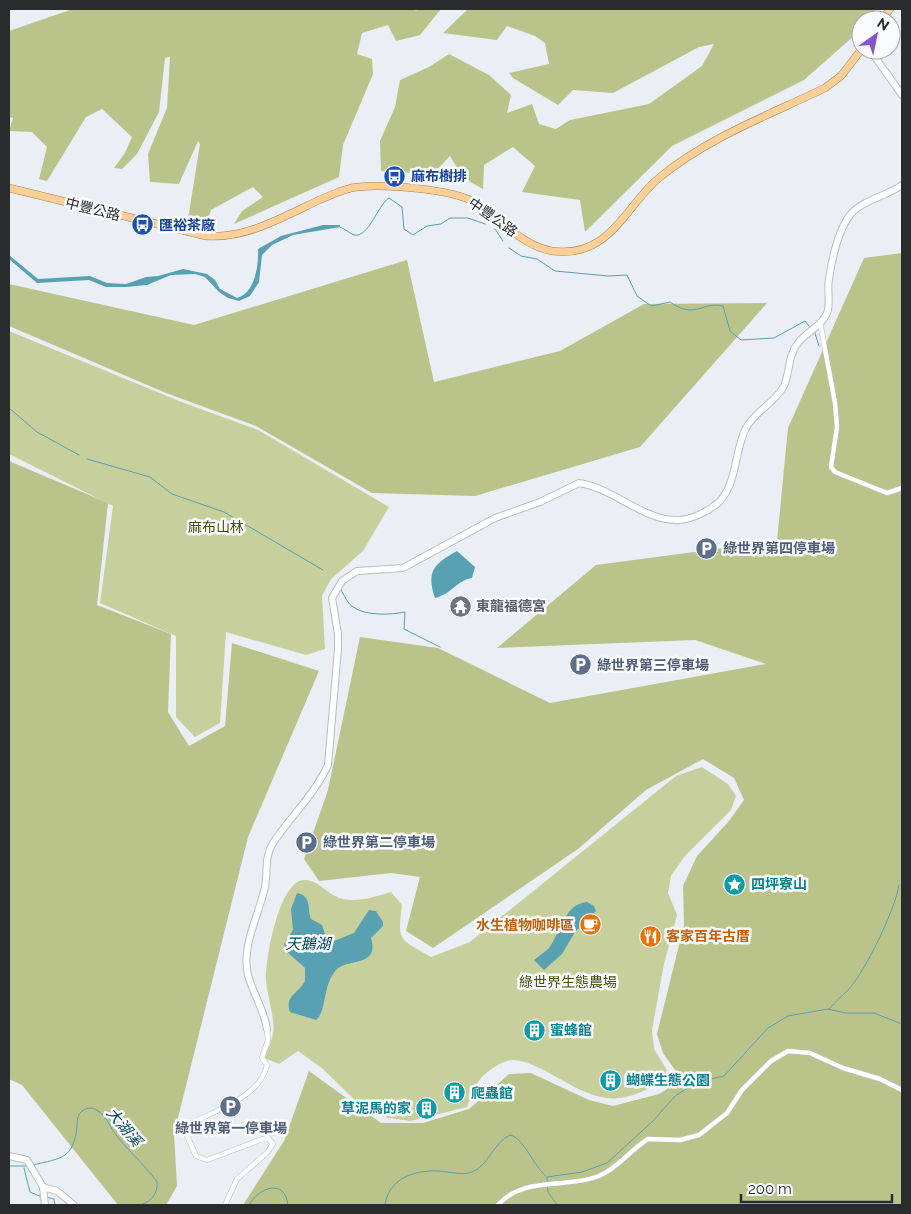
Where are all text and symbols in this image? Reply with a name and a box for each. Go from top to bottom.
north arrow [851,10,901,60]
text: N [874,14,892,34]
bus stop icon: 麻布樹排 [383,164,407,188]
place label: 麻布樹排 [411,168,467,184]
street label: 中豐公路 [64,194,122,224]
street label: 中豐公路 [465,194,521,240]
bus stop icon: 匯裕茶廠 [131,213,155,237]
place label: 匯裕茶廠 [159,217,215,233]
park label: 麻布山林 [188,519,244,535]
parking icon: 綠世界第四停車場 [695,536,719,560]
place label: 綠世界第四停車場 [723,540,835,556]
temple icon: 東龍福德宮 [448,594,472,618]
place label: 東龍福德宮 [476,598,546,614]
parking icon: 綠世界第三停車場 [569,653,593,677]
place label: 綠世界第三停車場 [597,657,709,673]
parking icon: 綠世界第二停車場 [295,830,319,854]
place label: 綠世界第二停車場 [323,834,435,850]
place icon: 四坪寮山 [723,872,747,896]
place label: 四坪寮山 [751,876,807,892]
cafe icon: 水生植物咖啡區 [578,913,602,937]
place label: 水生植物咖啡區 [476,917,574,933]
restaurant icon: 客家百年古厝 [638,924,662,948]
place label: 客家百年古厝 [666,928,750,944]
water label: 天鵝湖 [285,935,332,953]
park label: 綠世界生態農場 [519,974,617,990]
building icon: 蜜蜂館 [522,1018,546,1042]
place label: 蜜蜂館 [550,1022,592,1038]
building icon: 蝴蝶生態公園 [598,1068,622,1092]
place label: 蝴蝶生態公園 [626,1072,710,1088]
building icon: 爬蟲館 [443,1081,467,1105]
place label: 爬蟲館 [471,1085,513,1101]
parking icon: 綠世界第一停車場 [219,1094,243,1118]
building icon: 草泥馬的家 [415,1096,439,1120]
place label: 草泥馬的家 [341,1100,411,1116]
water label: 大湖溪 [103,1104,147,1152]
place label: 綠世界第一停車場 [175,1120,287,1136]
scale bar [741,1172,892,1204]
text: 200 m [748,1180,792,1198]

